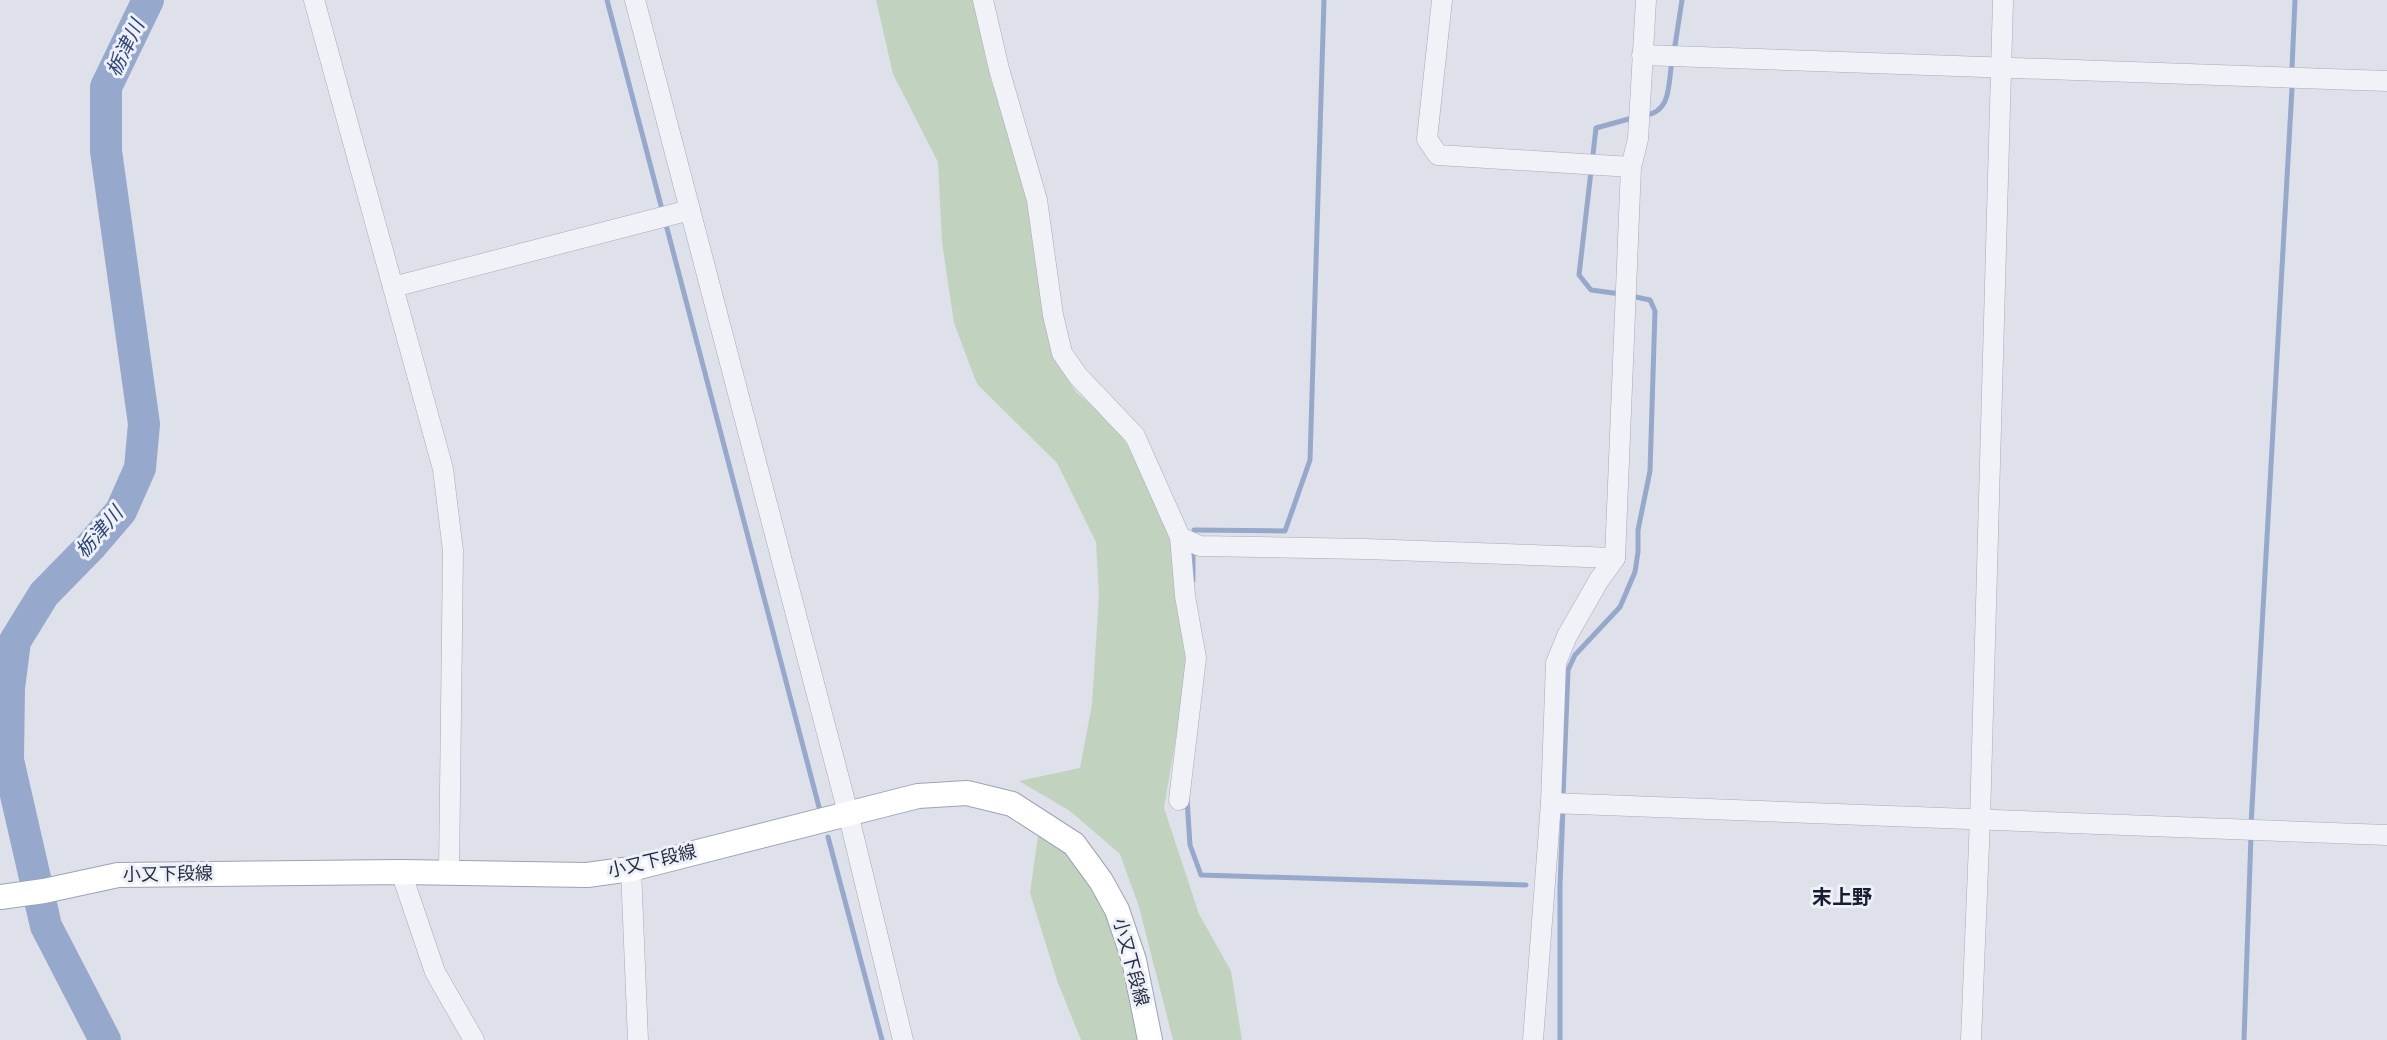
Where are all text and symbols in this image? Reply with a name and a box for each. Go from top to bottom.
water label: 栃津川 [100,14,150,80]
water label: 栃津川 [70,499,129,563]
street label: 小又下段線 [605,839,698,882]
street label: 小又下段線 [123,861,213,886]
district label: 末上野 [1812,884,1872,909]
street label: 小又下段線 [1109,915,1154,1008]

